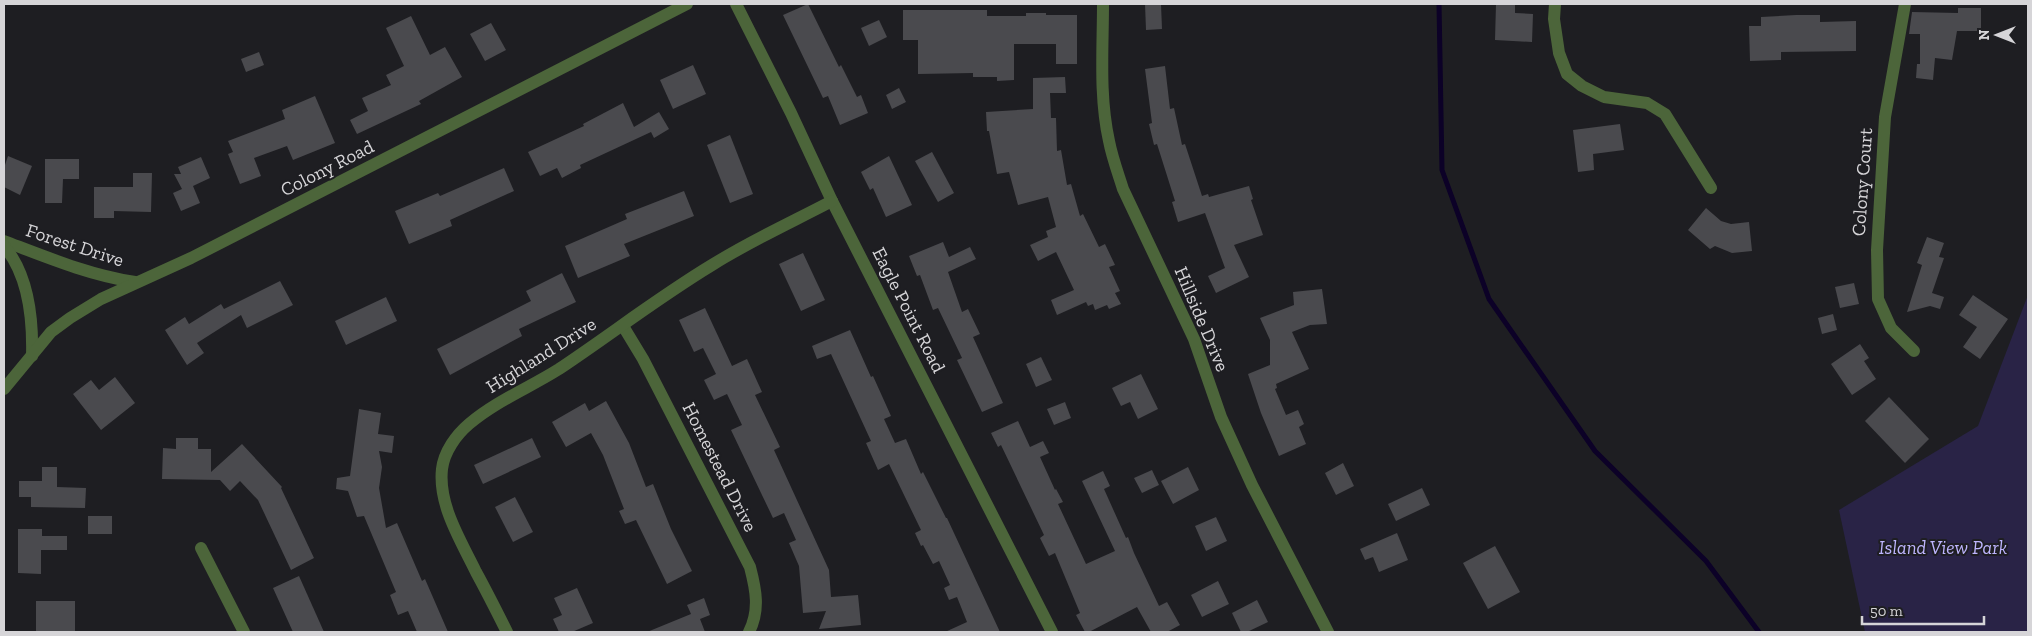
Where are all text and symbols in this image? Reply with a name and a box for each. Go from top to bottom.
north arrow [1972,10,2022,60]
text: N [1976,29,1993,40]
street label: Colony Court [1847,127,1877,237]
street label: Colony Road [276,134,378,201]
street label: Forest Drive [23,218,127,272]
street label: Eagle Point Road [867,243,951,377]
street label: Hillside Drive [1170,263,1234,375]
street label: Highland Drive [482,312,600,398]
street label: Homestead Drive [678,399,762,536]
park label: Island View Park [1879,536,2007,559]
scale bar [1862,594,1984,626]
text: 50 m [1870,602,1903,620]

